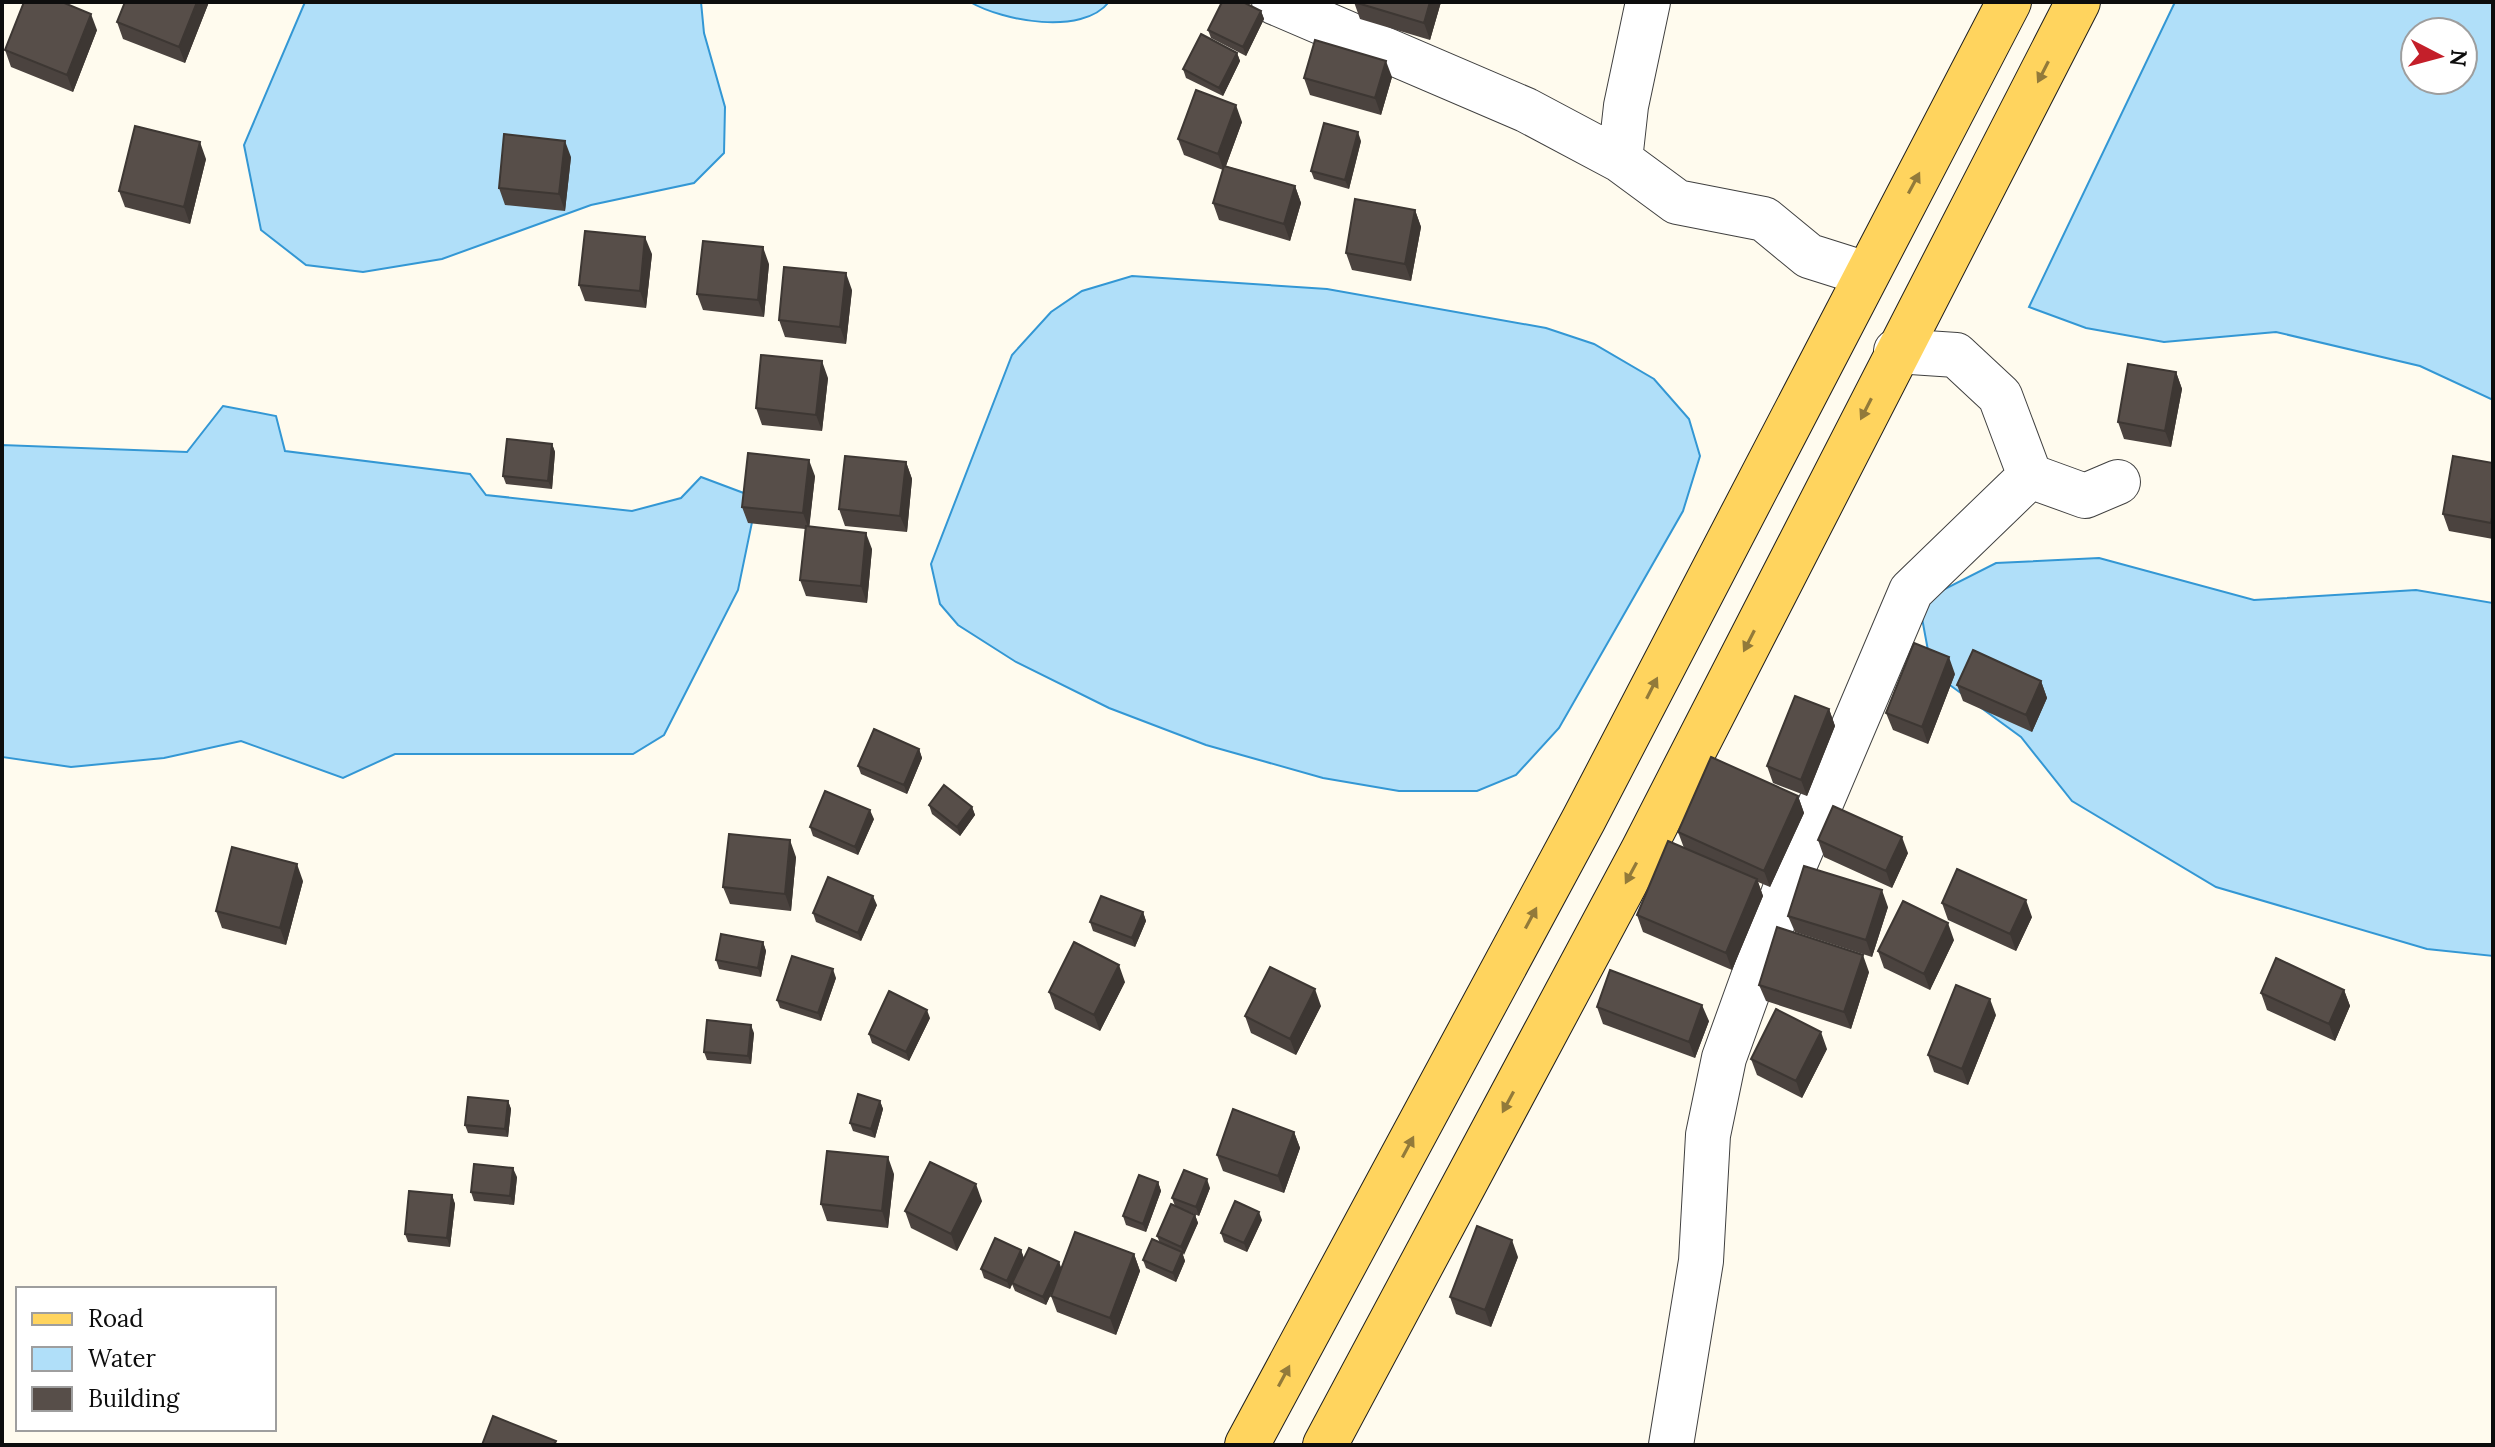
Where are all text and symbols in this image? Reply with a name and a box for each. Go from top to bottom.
north arrow [2399,16,2479,96]
text: N [2444,48,2474,68]
one-way arrow [2036,60,2050,83]
one-way arrow [1908,171,1921,194]
one-way arrow [1860,398,1873,421]
one-way arrow [1742,630,1755,653]
one-way arrow [1645,677,1658,700]
one-way arrow [1624,861,1637,884]
one-way arrow [1524,907,1537,930]
one-way arrow [1502,1091,1516,1113]
one-way arrow [1401,1136,1414,1159]
legend [16,1287,276,1431]
text: Road [88,1303,144,1334]
text: Water [88,1343,156,1374]
one-way arrow [1278,1365,1291,1388]
text: Building [88,1383,180,1414]

